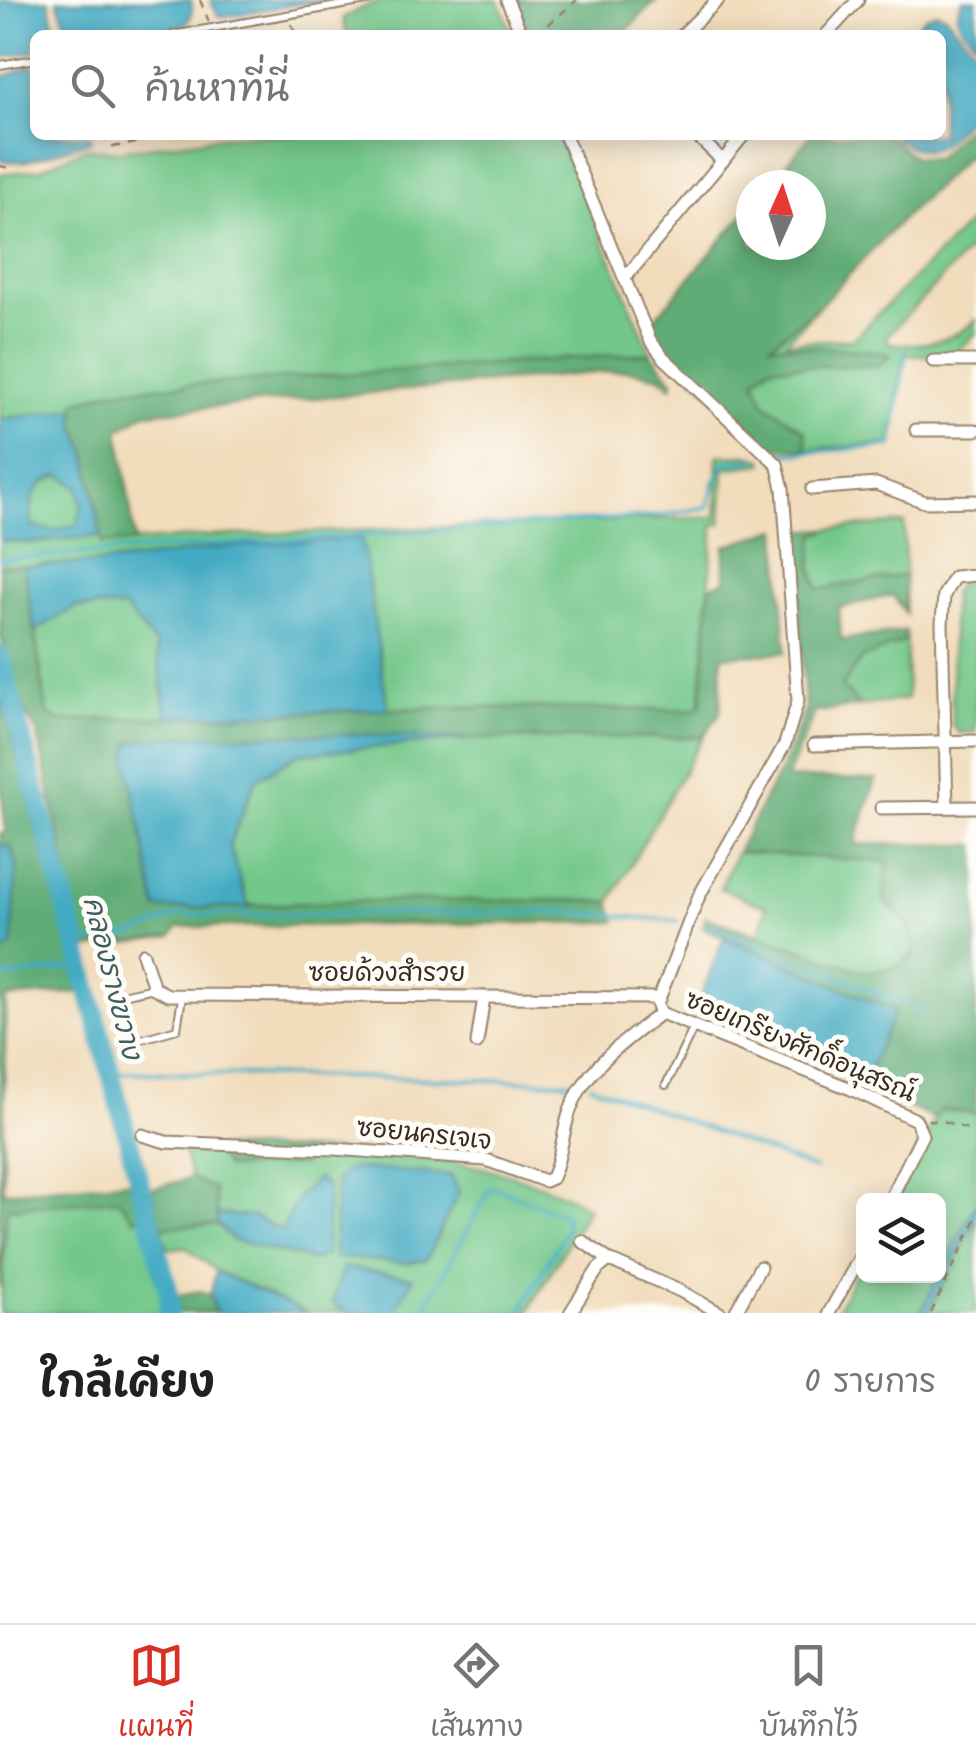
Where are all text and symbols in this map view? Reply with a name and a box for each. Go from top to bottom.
search box [30,30,946,140]
icon: search [65,58,120,113]
text: ค้นหาที่นี่ [145,61,289,121]
north arrow [736,170,826,260]
water label: คลองรางขวาง [69,892,154,1067]
street label: ซอยด้วงสำรวย [308,954,466,994]
street label: ซอยเกรียงศักดิ์อนุสรณ์ [679,977,923,1114]
street label: ซอยนครเจเจ [355,1108,493,1162]
map controls [856,1193,946,1283]
button: layers [856,1193,946,1283]
text: ใกล้เคียง [40,1351,215,1418]
text: 0 รายการ [805,1358,936,1409]
tab: แผนที่ [118,1638,194,1751]
tab: เส้นทาง [430,1638,523,1751]
tab: บันทึกไว้ [759,1638,858,1751]

